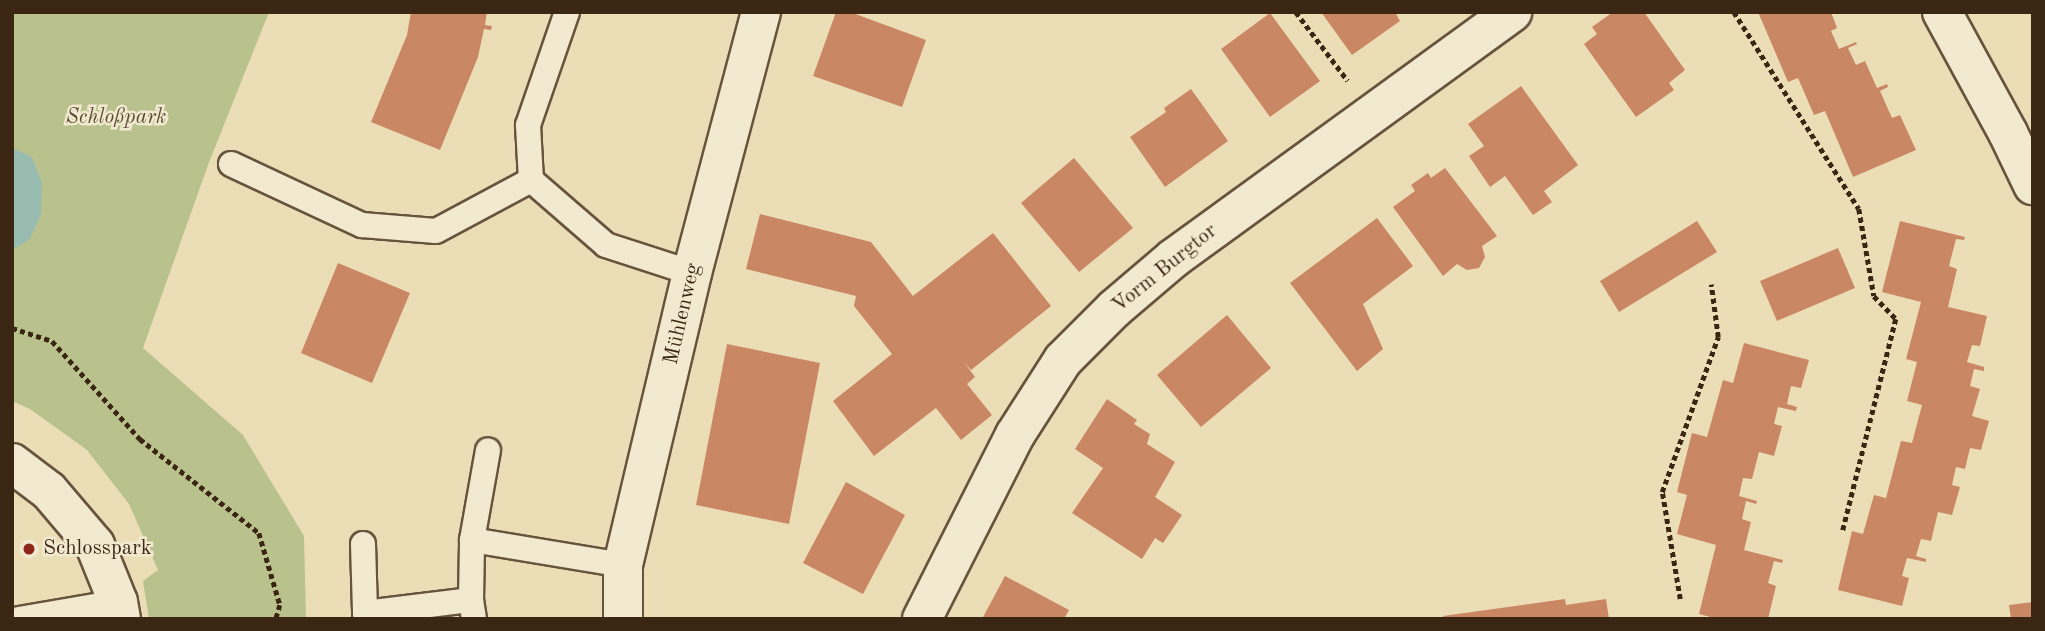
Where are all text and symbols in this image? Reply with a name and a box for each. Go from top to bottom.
park label: Schloßpark [66,105,166,131]
street label: Vorm Burgtor [1107,219,1223,319]
street label: Mühlenweg [659,261,707,367]
place label: Schlosspark [43,536,152,562]
marker: Schlosspark [21,541,37,557]

